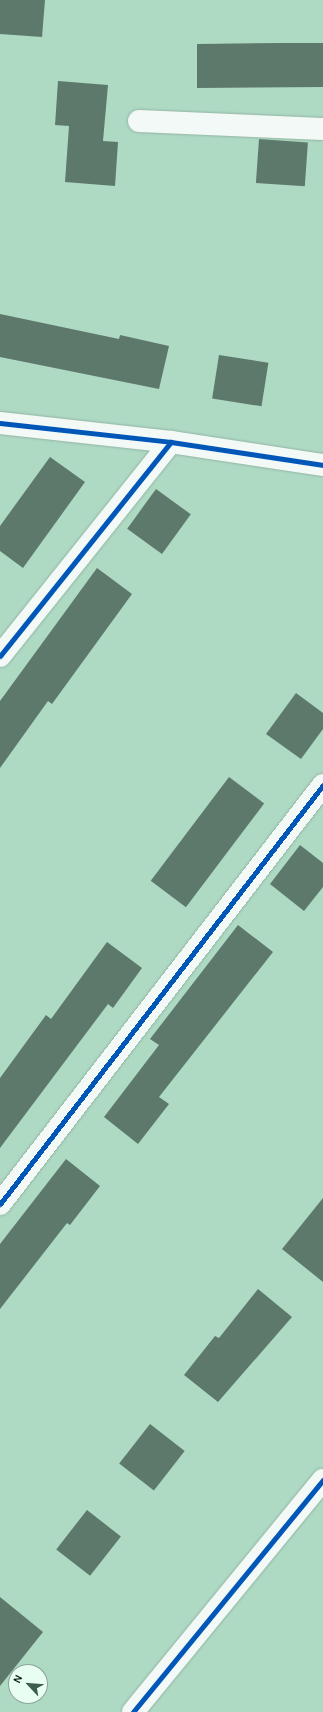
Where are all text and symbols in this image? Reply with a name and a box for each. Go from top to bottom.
north arrow [8,1664,48,1704]
text: N [11,1673,24,1685]

